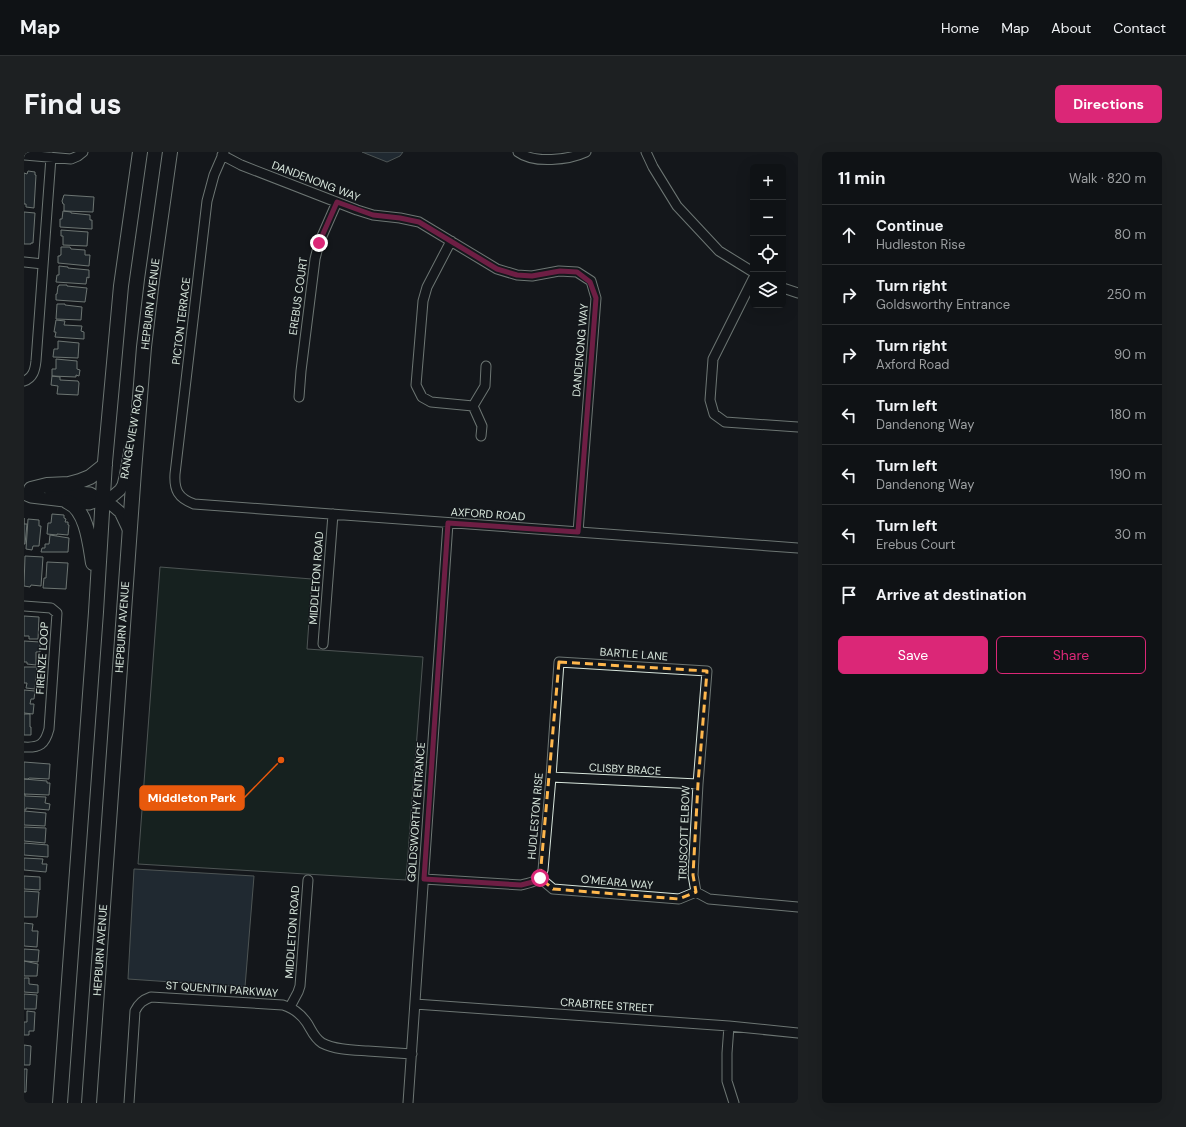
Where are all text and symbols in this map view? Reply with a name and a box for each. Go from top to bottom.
text: Map [20,15,60,40]
text: Home [941,19,979,37]
text: Map [1001,19,1029,37]
text: About [1051,19,1091,37]
text: Contact [1113,19,1166,37]
button: Directions [1055,85,1162,123]
text: Find us [24,86,122,123]
street label: DANDENONG WAY [270,158,363,204]
map controls [750,164,786,308]
button: + [750,164,786,200]
text: 11 min [838,167,886,189]
text: Walk · 820 m [1069,170,1146,187]
button: − [750,200,786,236]
text: Continue [876,216,944,236]
icon: ahead [838,224,860,246]
text: 80 m [1114,226,1146,243]
route end [310,234,328,252]
button: locate [750,236,786,272]
text: Hudleston Rise [876,236,965,253]
street label: EREBUS COURT [286,256,310,336]
street label: HEPBURN AVENUE [137,258,163,350]
button: layers [750,272,786,308]
text: Turn right [876,276,947,296]
street label: PICTON TERRACE [169,277,193,365]
icon: right [838,284,860,306]
text: 250 m [1107,286,1146,303]
text: Goldsworthy Entrance [876,296,1010,313]
street label: DANDENONG WAY [569,302,591,397]
text: Turn right [876,336,947,356]
icon: right [838,344,860,366]
text: 90 m [1114,346,1146,363]
text: Axford Road [876,356,949,373]
street label: RANGEVIEW ROAD [117,384,147,480]
text: Turn left [876,396,937,416]
icon: left [838,404,860,426]
text: 180 m [1110,406,1146,423]
text: Dandenong Way [876,416,974,433]
text: Turn left [876,456,937,476]
icon: left [838,464,860,486]
text: 190 m [1110,466,1146,483]
text: Dandenong Way [876,476,974,493]
street label: AXFORD ROAD [450,504,526,524]
text: Turn left [876,516,937,536]
icon: left [838,524,860,546]
text: 30 m [1114,526,1146,543]
street label: MIDDLETON ROAD [306,531,326,625]
text: Erebus Court [876,536,955,553]
street label: HEPBURN AVENUE [112,581,132,673]
icon: arrive [838,584,860,606]
text: Arrive at destination [876,585,1027,605]
street label: FIRENZE LOOP [32,621,52,695]
button: Save [838,636,988,674]
button: Share [996,636,1146,674]
street label: BARTLE LANE [599,645,669,663]
street label: GOLDSWORTHY ENTRANCE [404,742,428,882]
street label: CLISBY BRACE [588,760,662,778]
street label: HUDLESTON RISE [524,772,546,860]
street label: TRUSCOTT ELBOW [675,785,693,881]
callout: Middleton Park [140,786,244,810]
text: Middleton Park [148,790,236,806]
route start [531,869,549,887]
street label: O'MEARA WAY [580,872,654,892]
street label: MIDDLETON ROAD [282,885,302,979]
street label: HEPBURN AVENUE [90,904,110,996]
street label: ST QUENTIN PARKWAY [165,978,279,1000]
street label: CRABTREE STREET [560,995,654,1015]

